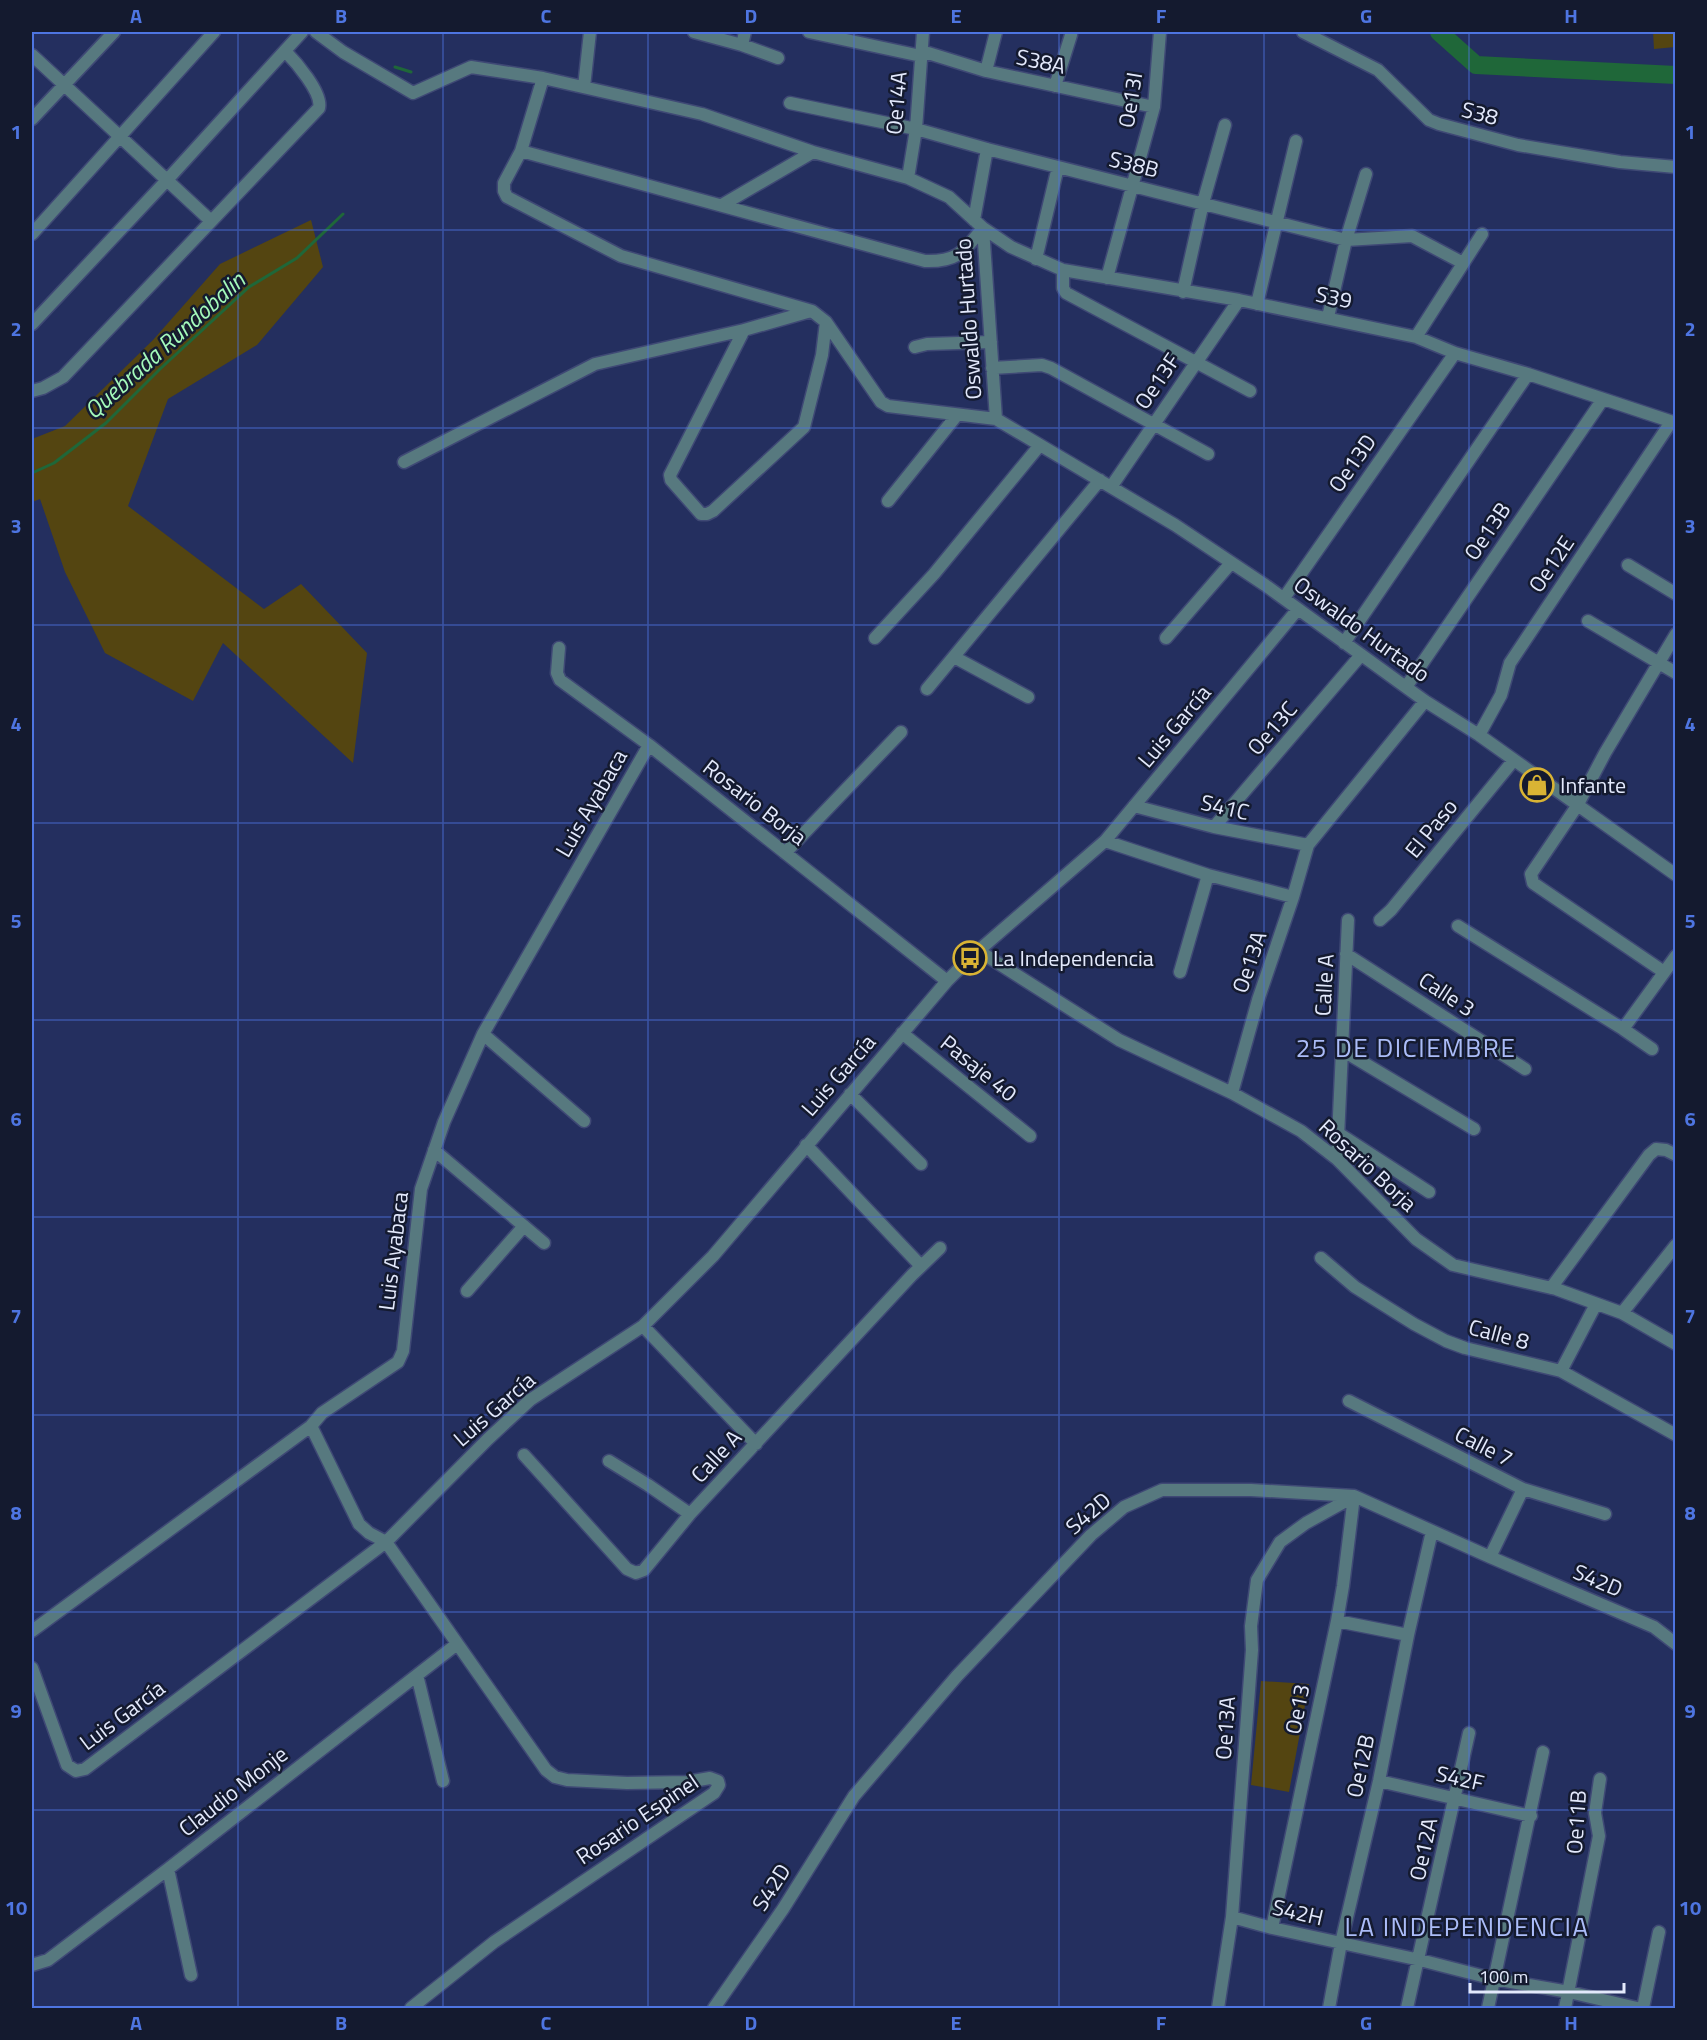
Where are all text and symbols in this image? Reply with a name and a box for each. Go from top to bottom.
text: A [130,0,142,31]
text: B [335,0,347,31]
text: C [541,0,552,31]
text: D [745,0,757,31]
text: E [950,0,962,31]
text: F [1156,0,1167,31]
text: G [1360,0,1372,31]
text: H [1564,0,1578,31]
street label: S38A [1013,39,1069,83]
street label: Oe14A [876,70,916,136]
street label: Oe13I [1109,70,1151,130]
street label: S38 [1458,92,1502,134]
text: 1 [10,116,22,147]
text: 1 [1684,116,1696,147]
street label: S38B [1106,141,1162,187]
street label: Oswaldo Hurtado [945,237,991,401]
water label: Quebrada Rundobalin [75,262,253,427]
street label: S39 [1313,277,1355,317]
text: 2 [10,313,22,344]
text: 2 [1684,313,1696,344]
street label: Oe13F [1126,346,1188,416]
street label: Oe13D [1320,427,1384,499]
street label: Oe13B [1455,495,1519,567]
text: 3 [10,510,22,541]
text: 3 [1684,510,1696,541]
street label: Oe12E [1519,529,1583,599]
street label: Oswaldo Hurtado [1287,568,1437,690]
street label: Luis García [1129,677,1219,775]
street label: Oe13C [1239,693,1305,763]
text: 4 [10,708,22,739]
text: 4 [1684,708,1696,739]
street label: Luis Ayabaca [546,743,636,863]
street label: Rosario Borja [696,751,814,853]
shop icon: Infante [1519,767,1555,803]
place label: Infante [1560,768,1626,802]
street label: S41C [1198,785,1252,829]
street label: El Paso [1396,791,1466,865]
text: 5 [10,905,22,936]
text: 5 [1684,905,1696,936]
street label: Oe13A [1223,926,1275,998]
bus stop icon: La Independencia [952,940,988,976]
place label: La Independencia [993,941,1154,975]
street label: Calle A [1305,953,1343,1017]
street label: Calle 3 [1412,963,1482,1025]
street label: Luis García [793,1026,883,1124]
street label: Pasaje 40 [933,1026,1025,1110]
district label: 25 DE DICIEMBRE [1296,1028,1516,1067]
text: 6 [10,1103,22,1134]
text: 6 [1684,1103,1696,1134]
street label: Rosario Borja [1311,1110,1425,1220]
street label: Luis Ayabaca [369,1190,417,1312]
text: 7 [10,1300,22,1331]
text: 7 [1684,1300,1696,1331]
street label: Calle 8 [1465,1310,1533,1358]
street label: Luis García [445,1364,543,1454]
street label: Calle 7 [1449,1417,1519,1475]
street label: Calle A [682,1422,750,1490]
street label: S42D [1058,1484,1118,1542]
text: 8 [10,1497,22,1528]
text: 8 [1684,1497,1696,1528]
street label: S42D [1568,1554,1628,1606]
street label: Luis García [72,1672,172,1758]
street label: Oe13 [1276,1681,1318,1737]
text: 9 [10,1695,22,1726]
street label: Oe13A [1206,1695,1244,1761]
text: 9 [1684,1695,1696,1726]
street label: Oe12B [1337,1731,1383,1801]
street label: Claudio Monje [171,1737,295,1845]
street label: S42F [1433,1756,1487,1800]
street label: Rosario Espinel [569,1765,705,1873]
street label: Oe11B [1557,1789,1595,1855]
street label: Oe12A [1400,1814,1446,1884]
street label: S42D [743,1856,799,1918]
street label: S42H [1269,1890,1327,1934]
text: 10 [5,1892,27,1923]
text: 10 [1679,1892,1701,1923]
district label: LA INDEPENDENCIA [1345,1907,1589,1946]
scale bar [1470,1956,1624,1994]
text: 100 m [1479,1963,1528,1990]
text: A [130,2007,142,2038]
text: B [335,2007,347,2038]
text: C [541,2007,552,2038]
text: D [745,2007,757,2038]
text: E [950,2007,962,2038]
text: F [1156,2007,1167,2038]
text: G [1360,2007,1372,2038]
text: H [1564,2007,1578,2038]

